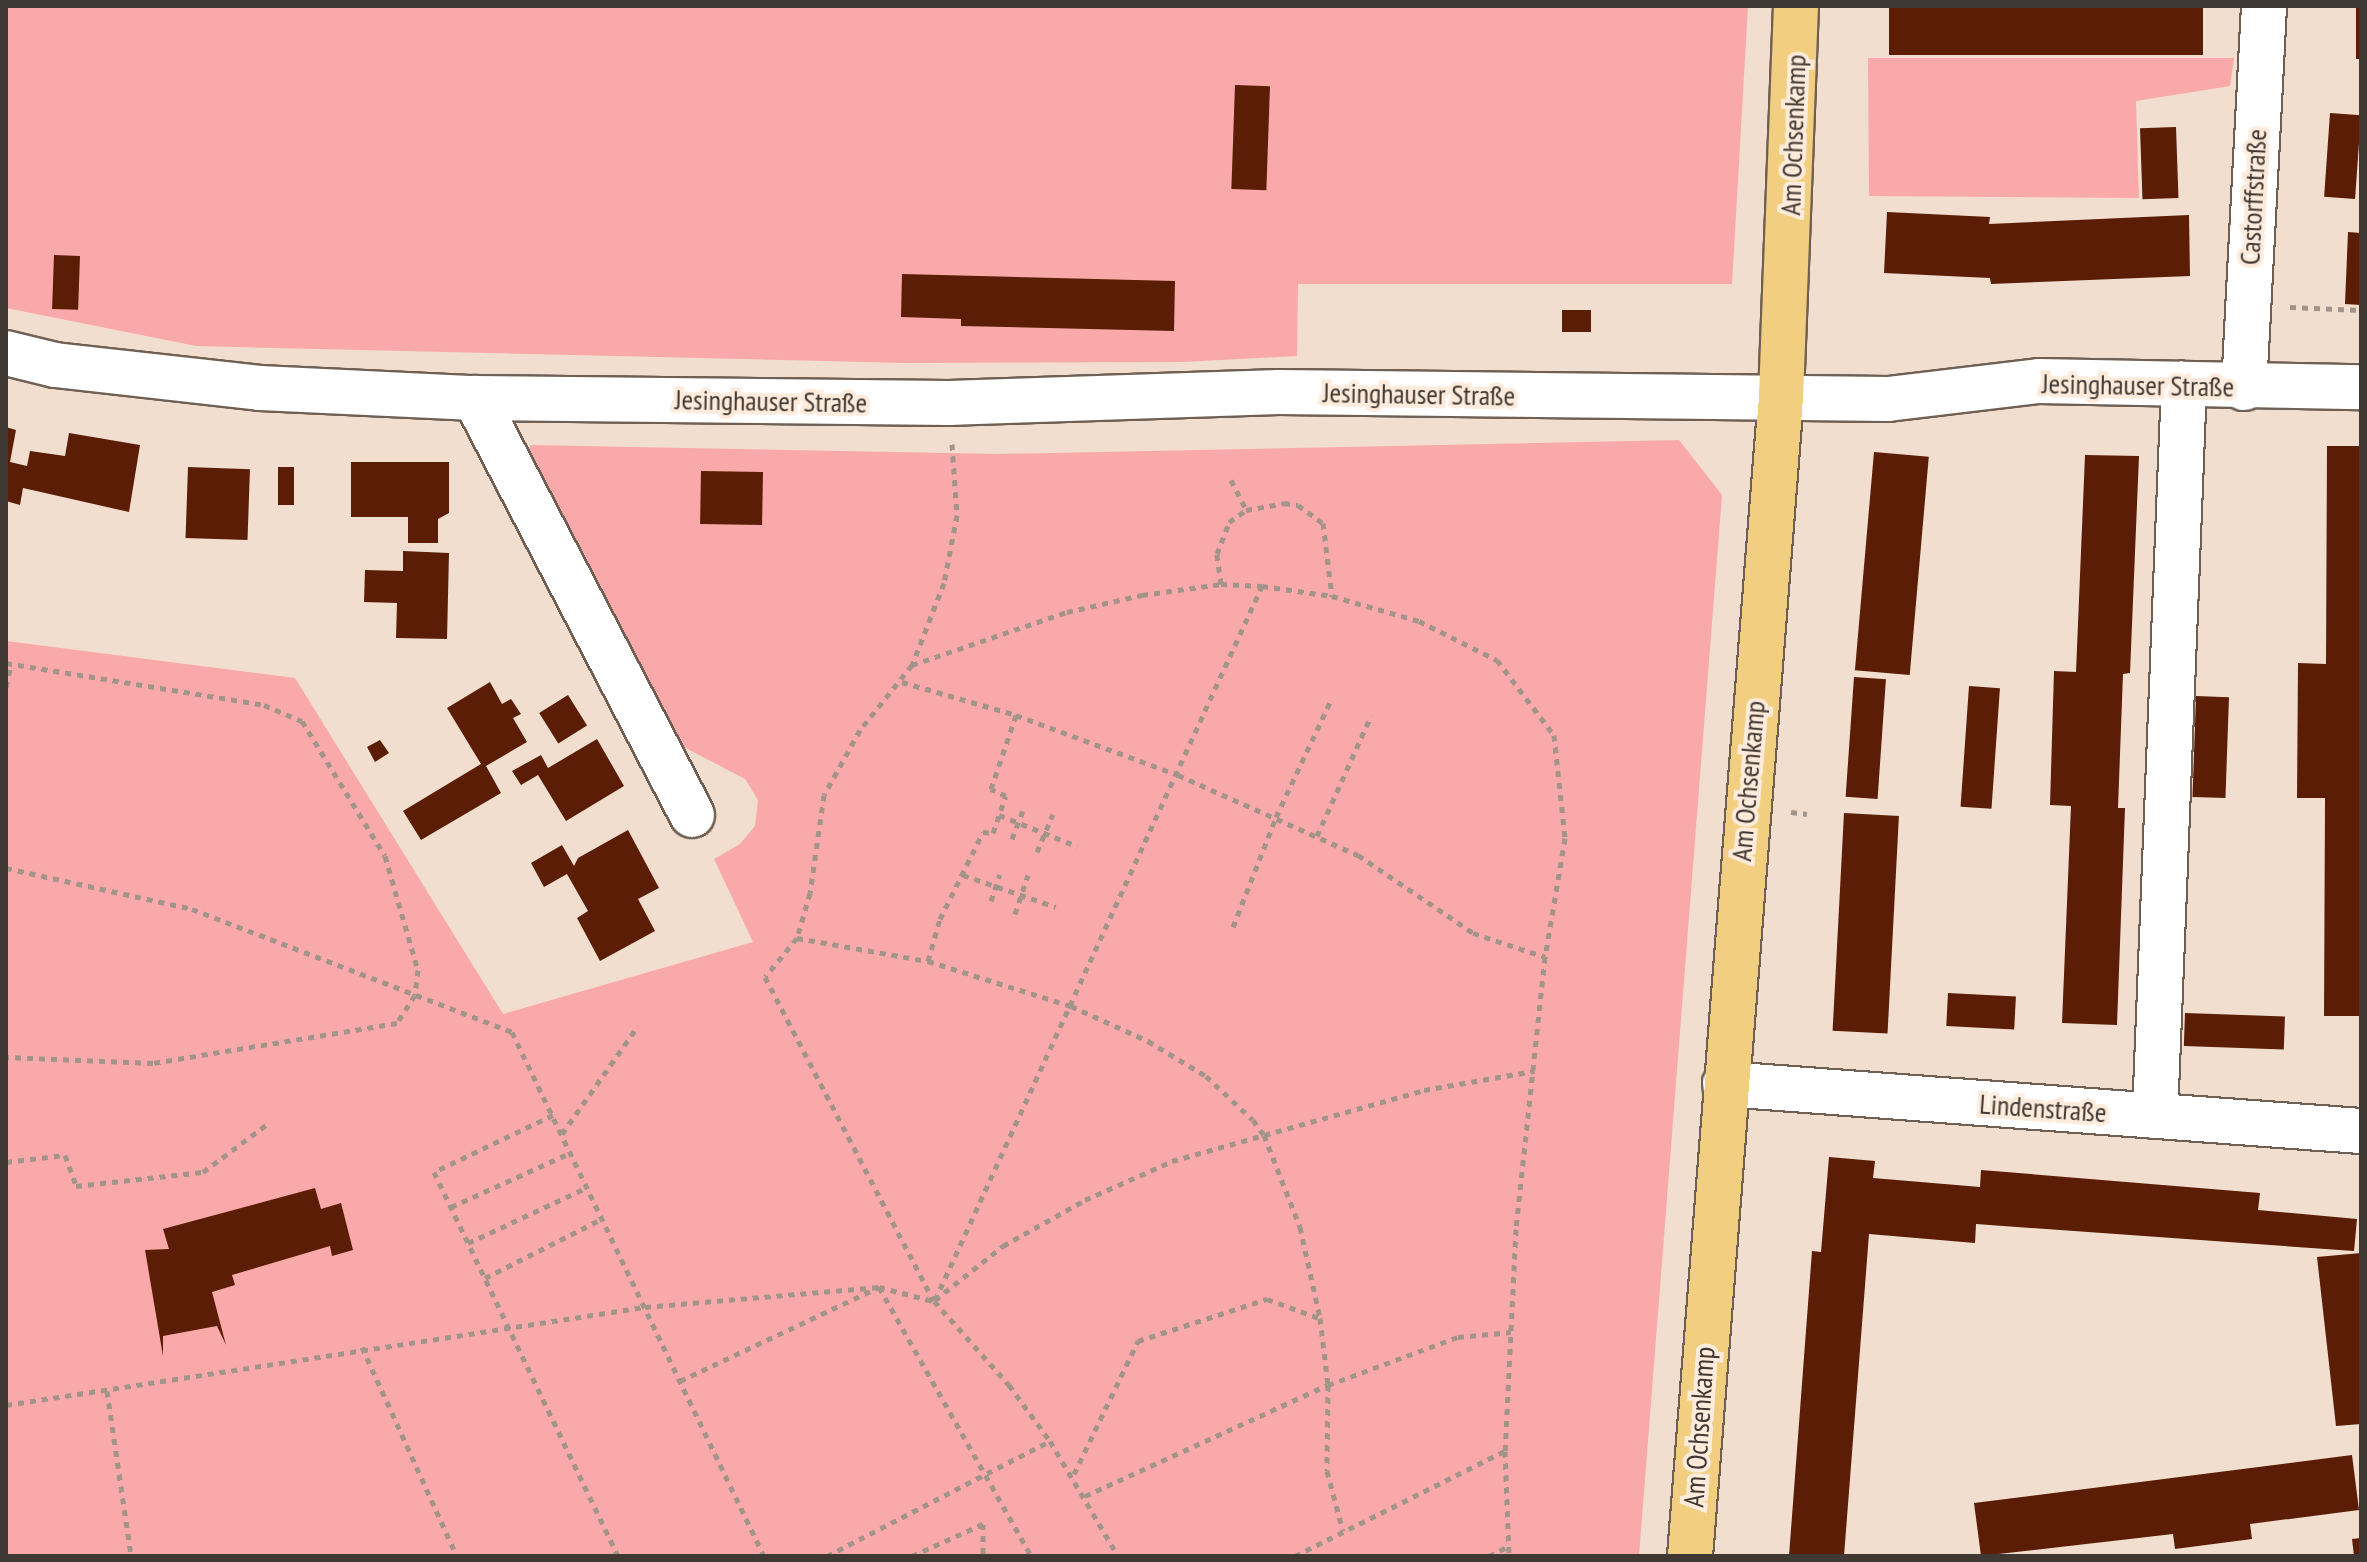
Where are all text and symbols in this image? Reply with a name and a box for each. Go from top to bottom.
street label: Am Ochsenkamp [1773,54,1813,216]
street label: Castorffstraße [2233,128,2273,266]
street label: Jesinghauser Straße [2042,367,2234,403]
street label: Jesinghauser Straße [1323,376,1515,412]
street label: Jesinghauser Straße [675,383,867,419]
street label: Am Ochsenkamp [1724,699,1772,863]
street label: Lindenstraße [1978,1087,2108,1129]
street label: Am Ochsenkamp [1677,1346,1721,1508]

